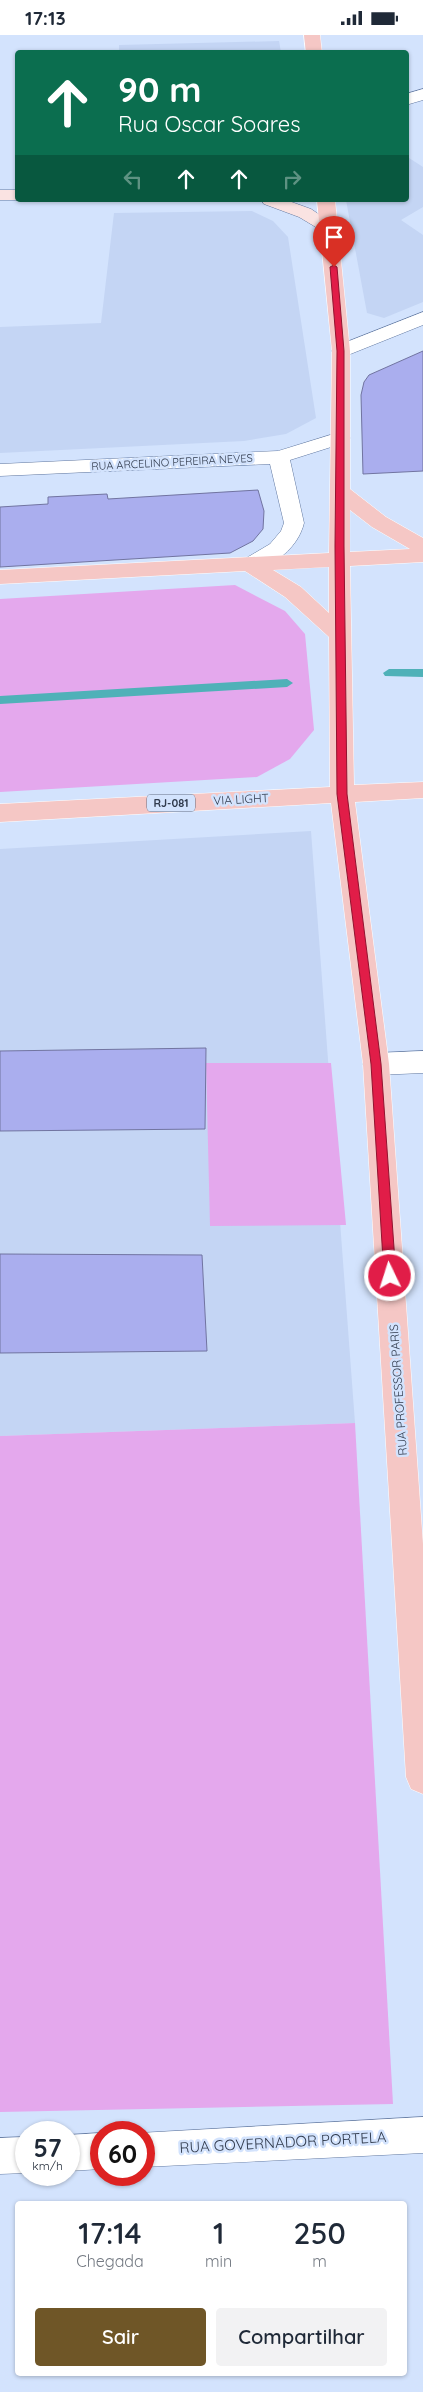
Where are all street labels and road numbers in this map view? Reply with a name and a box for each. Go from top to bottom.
street label: RUA ARCELINO PEREIRA NEVES [91,451,253,473]
street label: VIA LIGHT [213,790,269,808]
road number: RJ-081 [147,795,195,811]
street label: RUA PROFESSOR PARIS [386,1324,410,1456]
street label: RUA GOVERNADOR PORTELA [179,2127,387,2157]

